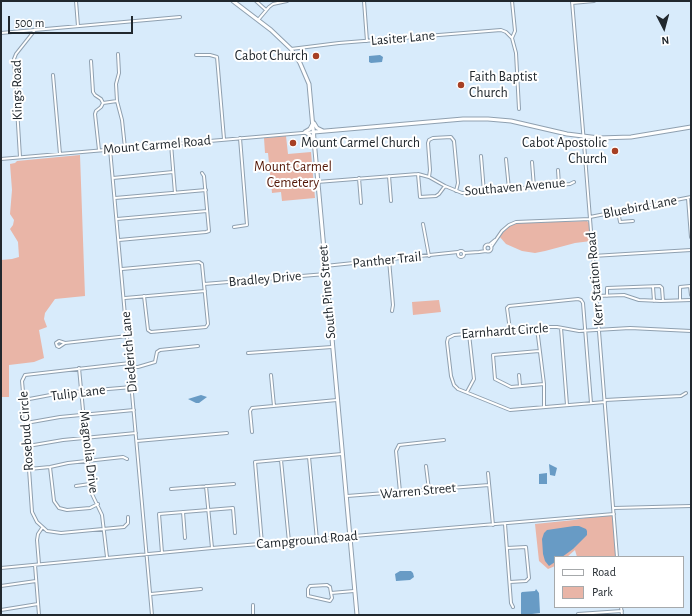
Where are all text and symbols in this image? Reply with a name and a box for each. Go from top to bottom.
scale bar [10,8,135,34]
north arrow [644,8,684,48]
text: 500 m [15,17,44,29]
street label: Lasiter Lane [370,27,436,49]
text: N [661,35,670,46]
place label: Cabot Church [235,48,308,64]
marker: Cabot Church [311,51,321,61]
street label: Kings Road [8,60,26,120]
place label: Faith Baptist Church [469,69,537,102]
marker: Faith Baptist Church [456,80,466,90]
street label: Mount Carmel Road [102,132,212,158]
place label: Mount Carmel Church [301,135,420,151]
place label: Cabot Apostolic Church [522,135,607,168]
marker: Mount Carmel Church [288,138,298,148]
marker: Cabot Apostolic Church [610,146,620,156]
park label: Mount Carmel Cemetery [254,159,332,192]
street label: Southaven Avenue [464,174,566,200]
street label: Bluebird Lane [602,192,678,222]
street label: Kerr Station Road [583,231,607,327]
street label: South Pine Street [315,244,339,340]
street label: Panther Trail [352,248,422,272]
street label: Bradley Drive [228,267,302,291]
street label: Diederich Lane [117,311,141,393]
street label: Earnhardt Circle [461,320,549,342]
street label: Tulip Lane [50,381,106,405]
street label: Rosebud Circle [15,390,37,472]
street label: Magnolia Drive [76,410,102,494]
street label: Warren Street [379,479,457,503]
street label: Campground Road [256,527,358,553]
legend [554,556,684,608]
text: Road [592,566,616,578]
text: Park [592,586,613,598]

